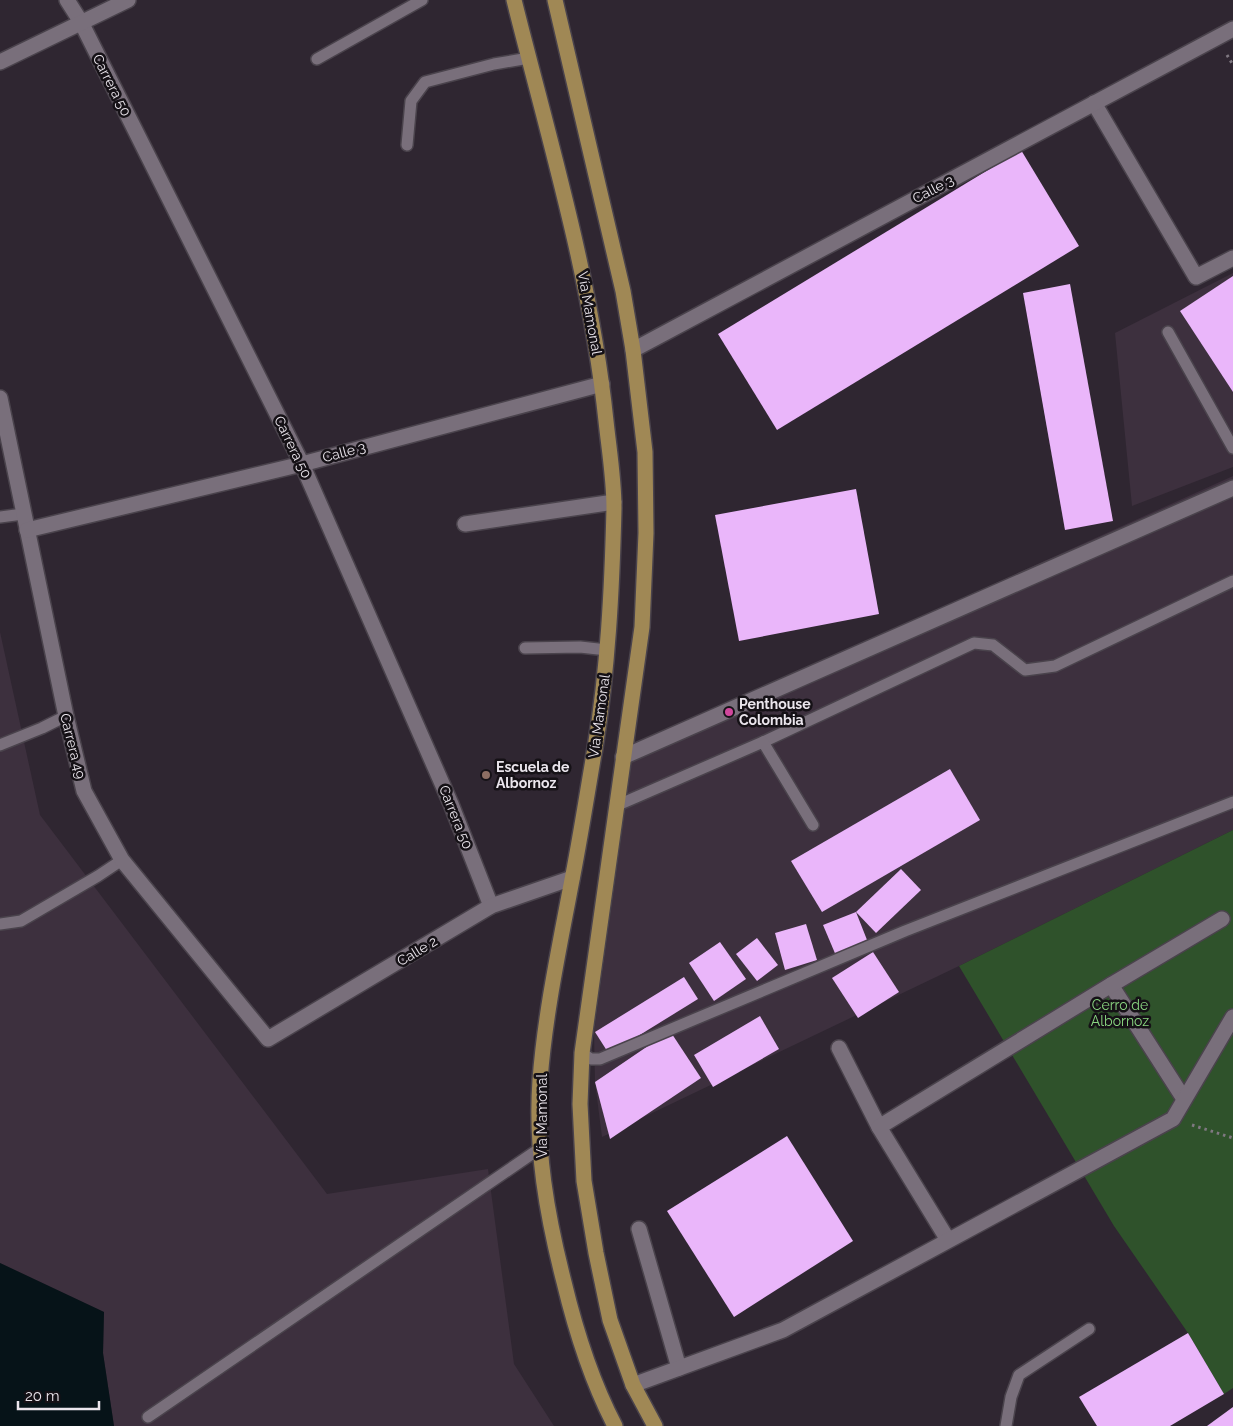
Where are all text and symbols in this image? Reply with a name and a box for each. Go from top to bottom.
street label: Carrera 50 [90,51,134,119]
street label: Calle 3 [910,172,956,206]
street label: Vía Mamonal [575,270,605,356]
street label: Carrera 50 [271,413,315,481]
street label: Calle 3 [321,439,367,465]
street label: Vía Mamonal [585,673,613,759]
place label: Penthouse Colombia [739,696,811,728]
marker: Penthouse Colombia [723,706,735,718]
street label: Carrera 49 [57,712,89,780]
place label: Escuela de Albornoz [496,759,570,791]
marker: Escuela de Albornoz [480,769,492,781]
street label: Carrera 50 [436,783,476,851]
street label: Calle 2 [394,933,440,969]
park label: Cerro de Albornoz [1091,997,1149,1029]
street label: Vía Mamonal [534,1074,550,1158]
scale bar [18,1378,99,1410]
text: 20 m [25,1387,60,1405]

